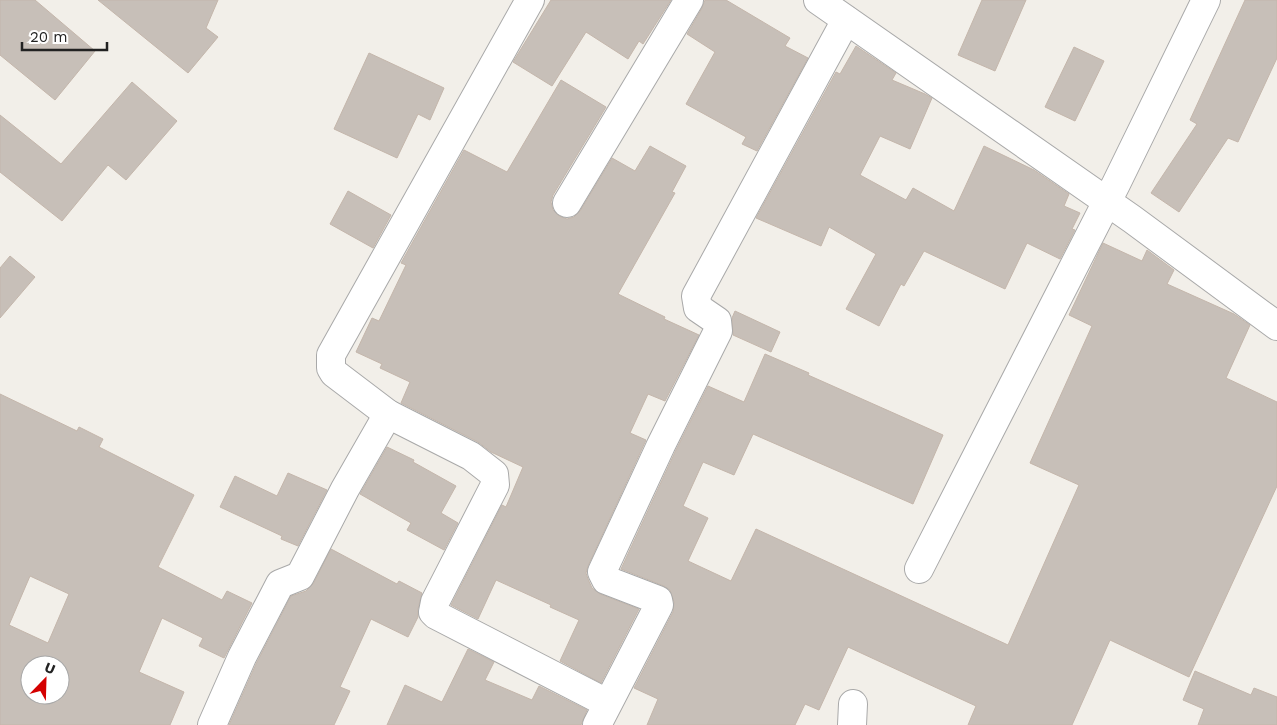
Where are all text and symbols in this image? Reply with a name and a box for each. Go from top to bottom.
scale bar [22,20,108,52]
text: 20 m [30,28,68,46]
north arrow [20,655,70,705]
text: U [42,659,58,677]

